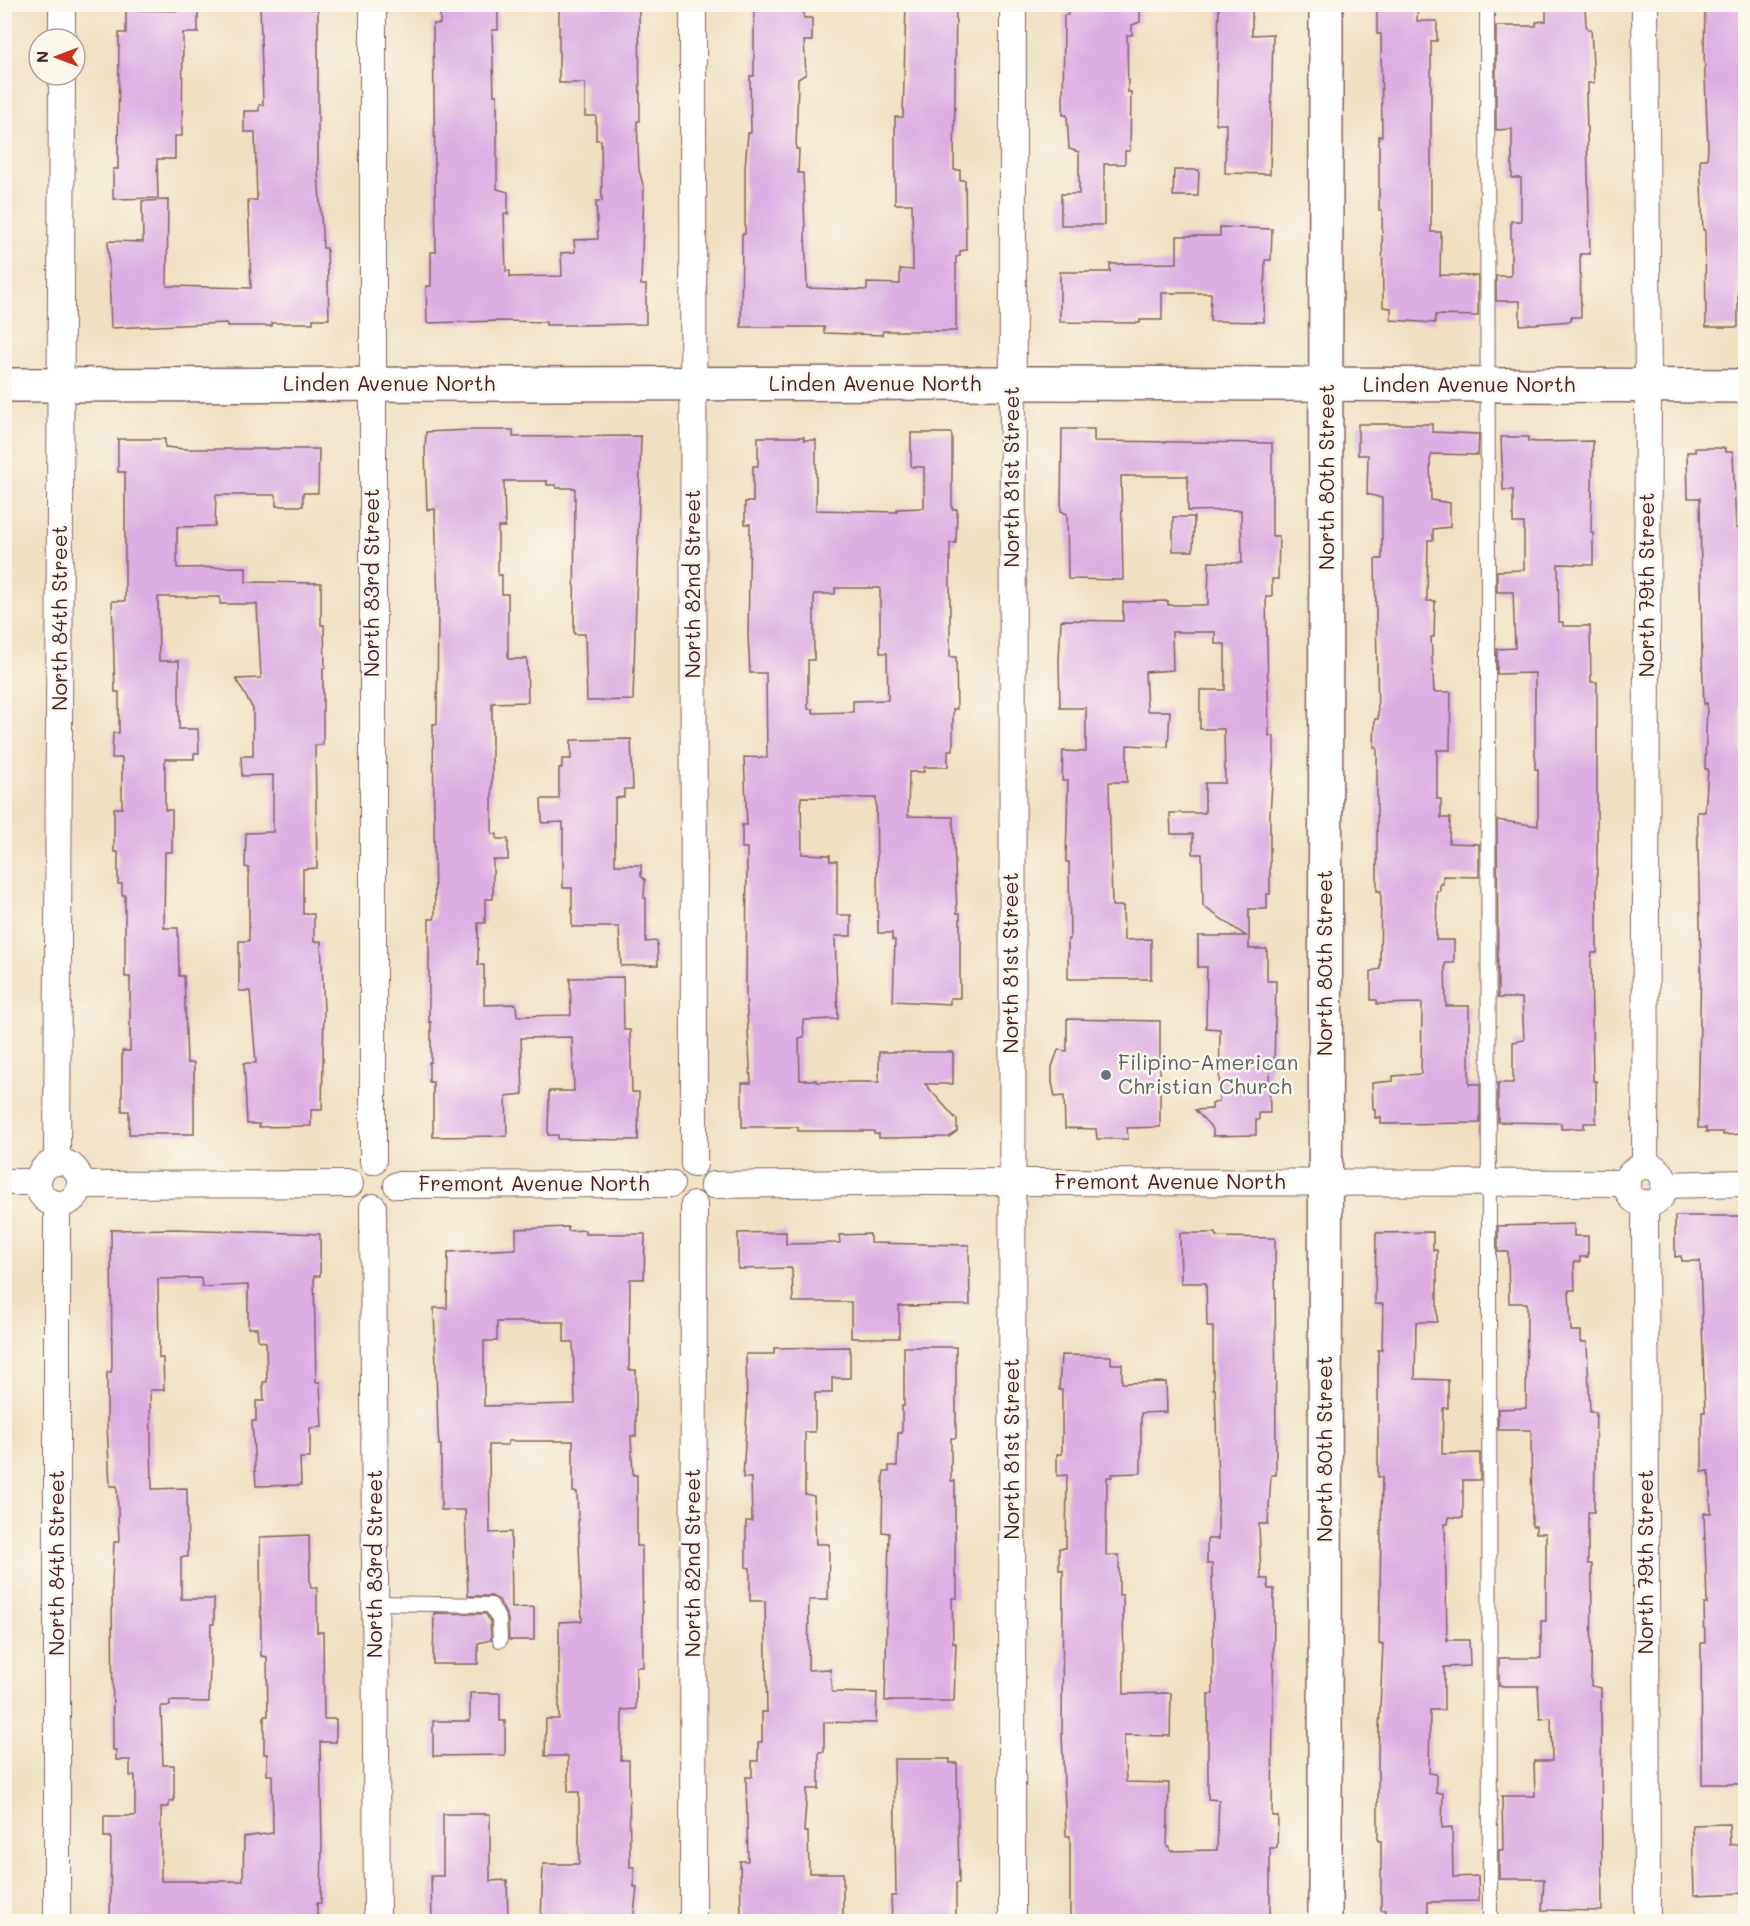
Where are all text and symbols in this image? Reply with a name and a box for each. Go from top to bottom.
north arrow [27,27,87,87]
text: N [31,51,52,63]
street label: Linden Avenue North [283,369,495,396]
street label: Linden Avenue North [769,369,981,396]
street label: Linden Avenue North [1363,370,1575,397]
street label: North 80th Street [1312,384,1339,570]
street label: North 81st Street [997,386,1024,568]
street label: North 83rd Street [357,489,384,677]
street label: North 82nd Street [678,489,705,679]
street label: North 79th Street [1632,492,1659,678]
street label: North 84th Street [45,525,72,711]
street label: North 80th Street [1310,870,1337,1056]
street label: North 81st Street [996,872,1023,1054]
place label: Filipino-American Christian Church [1118,1048,1299,1099]
marker: Filipino-American Christian Church [1099,1068,1113,1082]
street label: Fremont Avenue North [1054,1167,1286,1194]
street label: Fremont Avenue North [418,1169,650,1196]
street label: North 80th Street [1310,1356,1337,1542]
street label: North 81st Street [997,1358,1024,1540]
street label: North 82nd Street [678,1468,705,1658]
street label: North 79th Street [1631,1469,1658,1655]
street label: North 84th Street [42,1470,69,1656]
street label: North 83rd Street [360,1470,387,1658]

